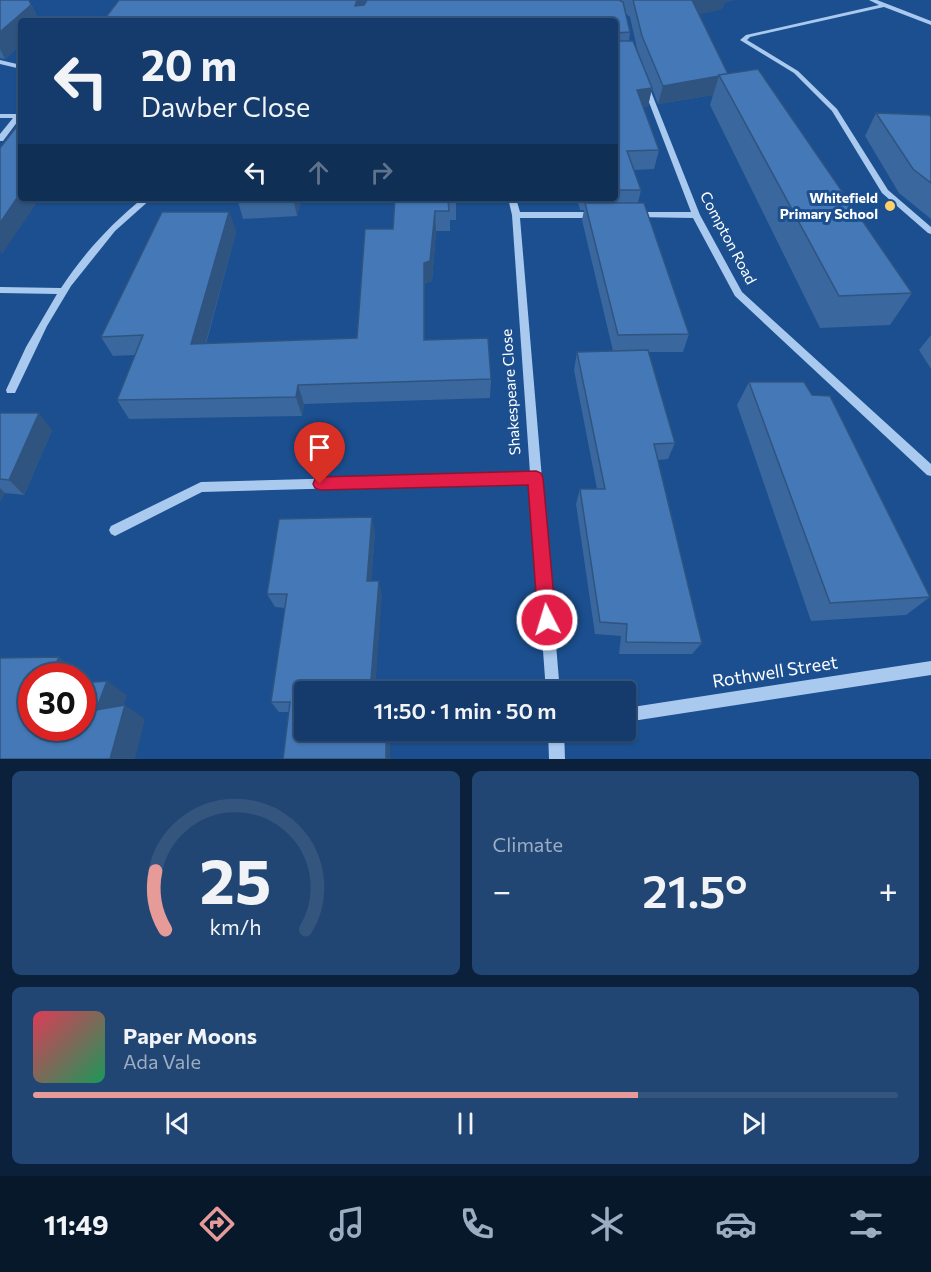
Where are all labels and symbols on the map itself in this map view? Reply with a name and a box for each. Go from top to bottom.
street label: Compton Road [697,188,761,287]
place label: Whitefield Primary School [780,189,878,222]
marker: Whitefield Primary School [883,199,897,213]
street label: Shakespeare Close [497,328,523,456]
pin [294,422,345,484]
position arrow [515,588,579,652]
street label: Rothwell Street [711,650,839,692]
speed limit sign: 30 [18,663,96,741]

